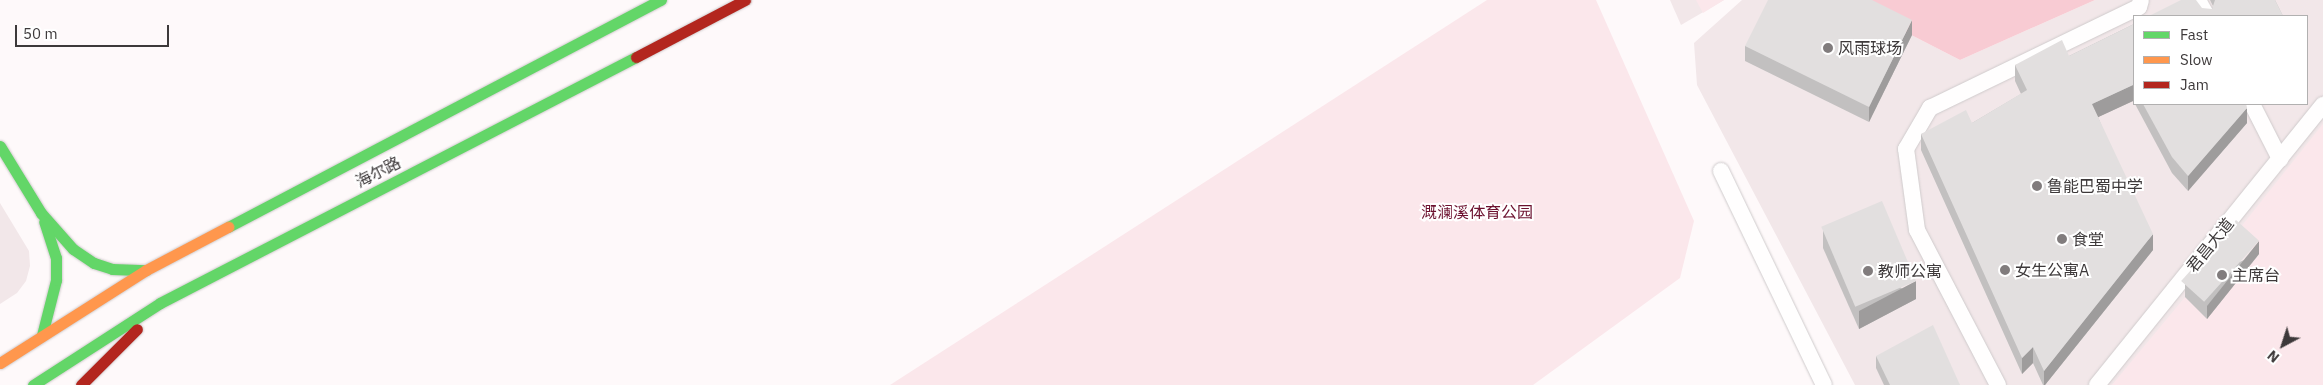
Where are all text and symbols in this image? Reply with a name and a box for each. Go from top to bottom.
scale bar [18,15,171,47]
legend [2133,15,2308,105]
text: 50 m [23,24,58,43]
text: Fast [2180,25,2208,44]
place label: 风雨球场 [1838,38,1902,58]
marker: 风雨球场 [1822,42,1834,54]
text: Slow [2180,50,2213,69]
text: Jam [2180,75,2209,94]
street label: 海尔路 [352,153,404,191]
place label: 鲁能巴蜀中学 [2047,176,2143,196]
marker: 鲁能巴蜀中学 [2031,180,2043,192]
park label: 溉澜溪体育公园 [1421,202,1533,222]
street label: 君昌大道 [2182,214,2238,276]
place label: 食堂 [2072,229,2104,249]
marker: 食堂 [2056,233,2068,245]
place label: 女生公寓A [2015,260,2089,280]
place label: 教师公寓 [1878,261,1942,281]
marker: 女生公寓A [1999,264,2011,276]
marker: 教师公寓 [1862,265,1874,277]
place label: 主席台 [2232,265,2280,285]
marker: 主席台 [2216,269,2228,281]
north arrow [2258,320,2308,370]
text: N [2264,346,2283,367]

